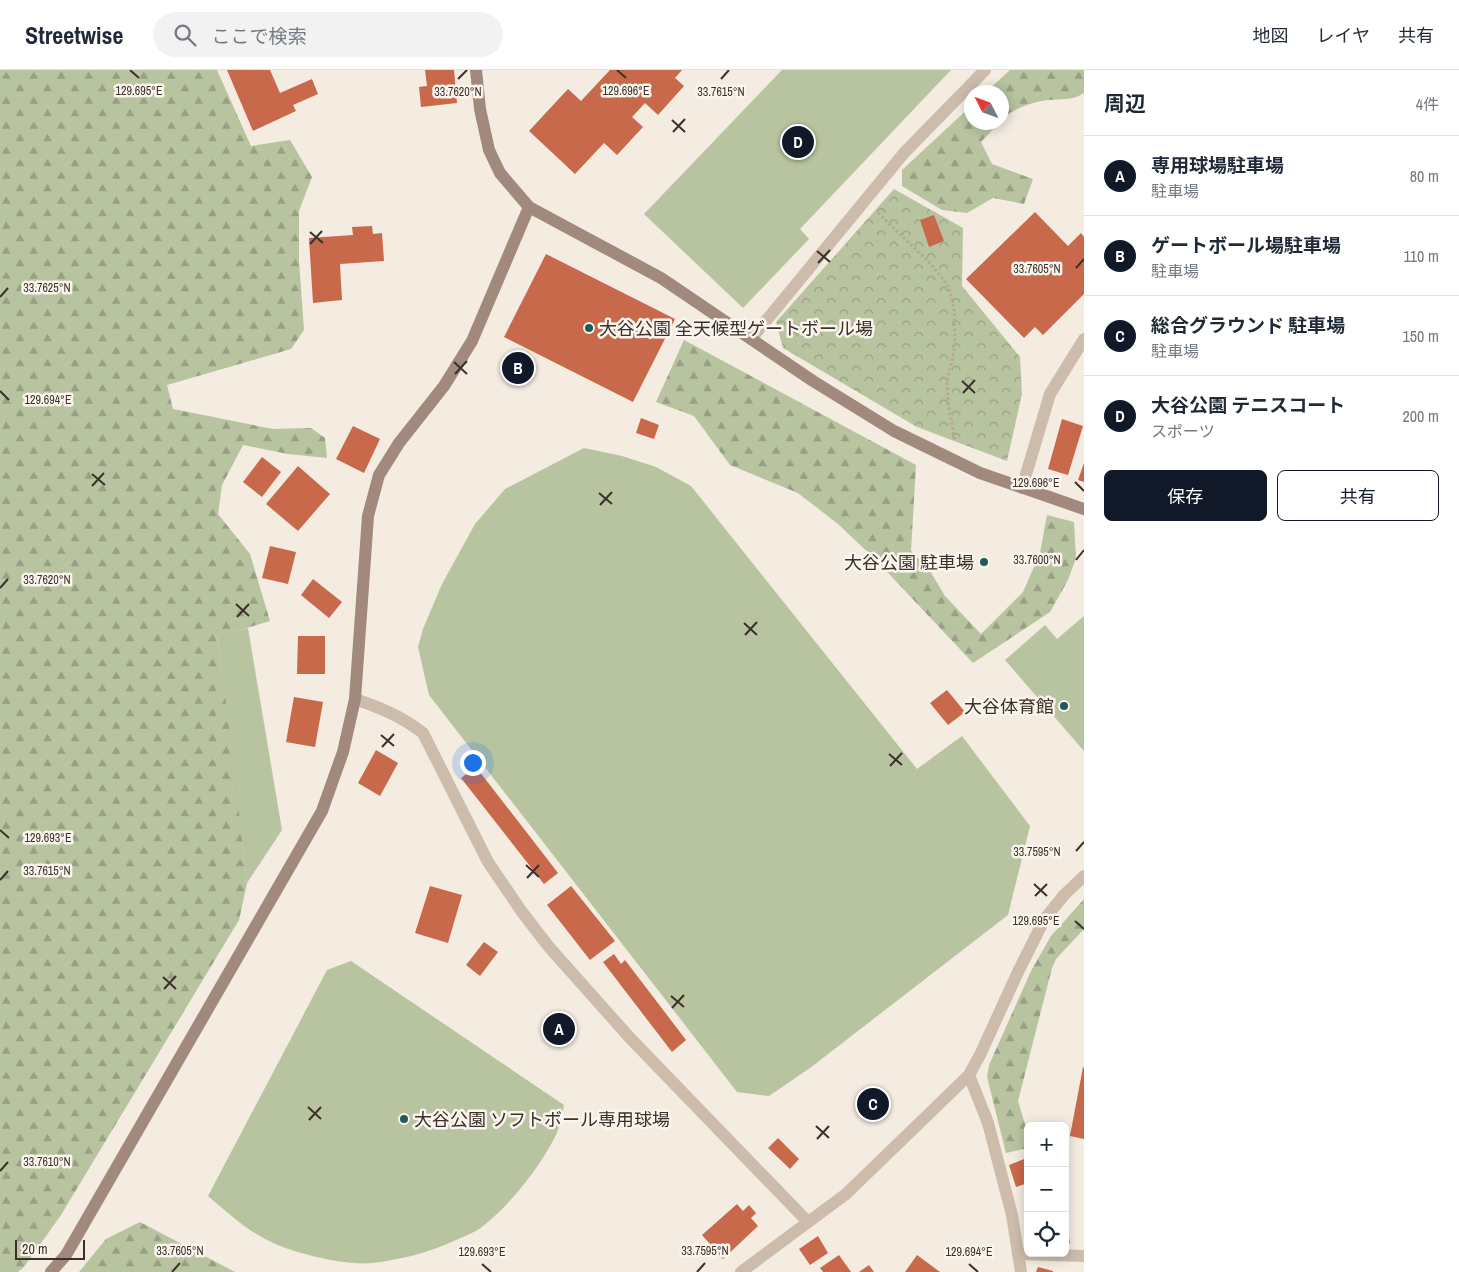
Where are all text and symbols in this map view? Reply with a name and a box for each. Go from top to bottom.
search box [153,12,503,57]
text: Streetwise [25,19,123,51]
icon: search [171,21,199,49]
text: ここで検索 [211,23,306,49]
text: 地図 [1253,23,1289,48]
text: レイヤ [1317,23,1370,48]
text: 共有 [1398,23,1434,48]
text: 129.695°E [116,83,162,99]
text: 129.696°E [603,83,649,99]
text: 33.7620°N [434,84,482,100]
text: 33.7615°N [697,84,745,100]
north arrow [964,85,1009,130]
text: 周辺 [1104,89,1146,118]
text: 4件 [1416,93,1439,115]
pin: D [782,123,814,161]
text: 専用球場駐車場 [1151,152,1284,178]
text: A [1115,165,1125,187]
text: 80 m [1410,165,1439,187]
text: 駐車場 [1151,180,1199,202]
text: ゲートボール場駐車場 [1151,232,1341,258]
text: B [1115,245,1125,267]
text: 110 m [1403,245,1439,267]
text: 駐車場 [1151,260,1199,282]
text: 33.7605°N [1013,261,1061,277]
text: 33.7625°N [23,280,71,296]
text: 総合グラウンド 駐車場 [1151,312,1345,338]
place label: 大谷公園 全天候型ゲートボール場 [599,316,873,341]
marker: 大谷公園 全天候型ゲートボール場 [583,322,595,334]
text: C [1115,325,1125,347]
text: 150 m [1403,325,1439,347]
text: 駐車場 [1151,340,1199,362]
pin: B [502,349,534,387]
text: 129.694°E [25,392,71,408]
text: 大谷公園 テニスコート [1151,392,1345,418]
text: D [1115,405,1125,427]
text: 200 m [1403,405,1439,427]
text: スポーツ [1151,420,1215,442]
button: 保存 [1104,470,1267,521]
button: 共有 [1277,470,1439,521]
text: 129.696°E [1013,475,1059,491]
place label: 大谷公園 駐車場 [844,550,974,575]
text: 33.7600°N [1013,552,1061,568]
marker: 大谷公園 駐車場 [978,556,990,568]
text: 33.7620°N [23,572,71,588]
place label: 大谷体育館 [964,694,1054,719]
marker: 大谷体育館 [1058,700,1070,712]
your location [460,750,486,776]
text: 129.693°E [25,830,71,846]
text: 33.7595°N [1013,844,1061,860]
text: 33.7615°N [23,863,71,879]
text: 129.695°E [1013,913,1059,929]
pin: A [543,1010,575,1048]
pin: C [857,1085,889,1123]
place label: 大谷公園 ソフトボール専用球場 [414,1107,670,1132]
marker: 大谷公園 ソフトボール専用球場 [398,1113,410,1125]
map controls [1024,1122,1069,1257]
button: + [1024,1122,1069,1167]
text: 33.7610°N [23,1154,71,1170]
button: − [1024,1167,1069,1212]
button: locate [1024,1212,1069,1257]
scale bar [15,1237,85,1260]
text: 20 m [22,1240,48,1258]
text: 33.7605°N [156,1243,204,1259]
text: 33.7595°N [681,1243,729,1259]
text: 129.693°E [459,1244,505,1260]
text: 129.694°E [946,1244,992,1260]

